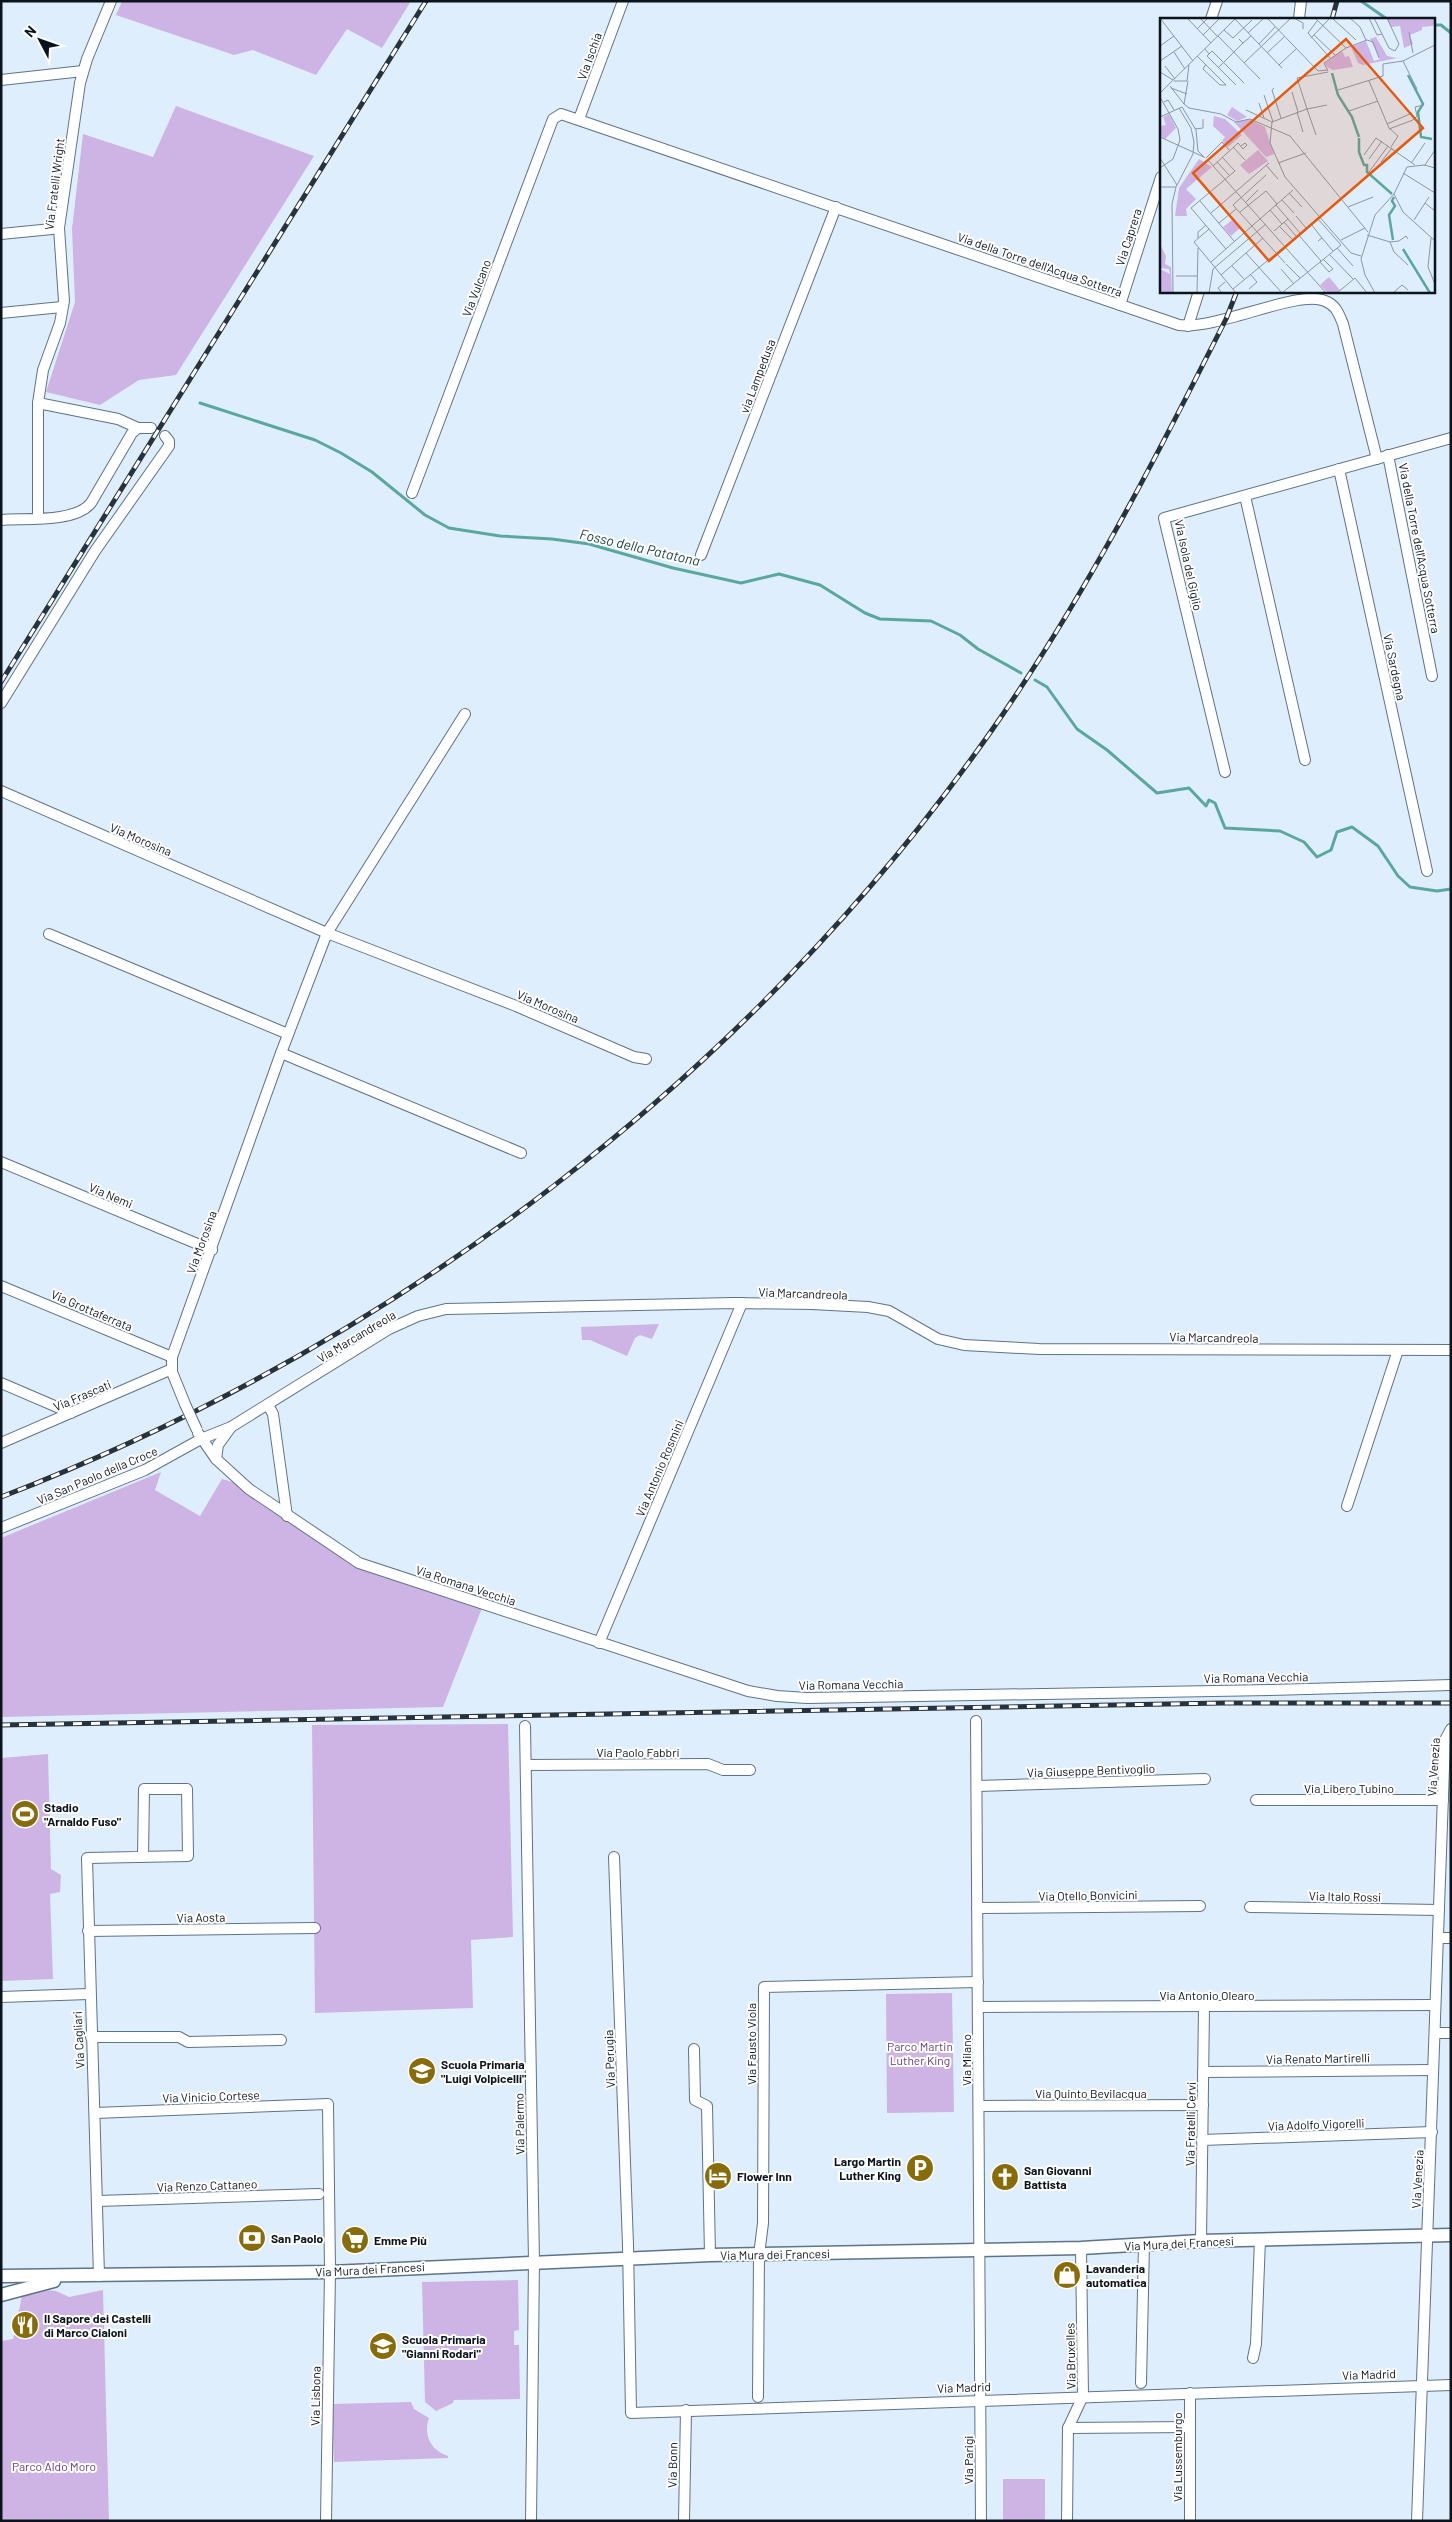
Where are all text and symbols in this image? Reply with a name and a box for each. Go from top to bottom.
north arrow [15,15,65,65]
inset map [1160,18,1434,292]
text: N [20,22,39,40]
street label: Via Ischia [574,30,604,82]
street label: Via Fratelli Wright [41,137,67,231]
street label: Via Caprera [1112,206,1144,268]
street label: Via della Torre dell'Acqua Sotterra [956,229,1124,299]
street label: Via Vulcano [459,257,493,319]
street label: via Lampedusa [736,337,778,415]
street label: Via della Torre dell'Acqua Sotterra [1397,462,1443,634]
street label: Via Isola del Giglio [1173,518,1205,612]
water label: Fosso della Patatona [578,525,702,569]
street label: Via Sardegna [1381,632,1409,702]
street label: Via Morosina [108,820,174,858]
street label: Via Morosina [515,987,581,1025]
street label: Via Nemi [87,1180,135,1210]
street label: Via Morosina [183,1209,219,1275]
street label: Via Marcandreola [758,1284,848,1302]
street label: Via Grottaferrata [49,1287,135,1333]
street label: Via Marcandreola [314,1307,398,1365]
street label: Via Marcandreola [1169,1329,1259,1345]
street label: Via Frascati [51,1377,113,1413]
street label: Via Antonio Rosmini [632,1418,686,1518]
street label: Via San Paolo della Croce [35,1443,159,1507]
street label: Via Romana Vecchia [414,1562,518,1608]
street label: Via Romana Vecchia [1204,1669,1308,1685]
street label: Via Romana Vecchia [799,1676,903,1692]
street label: Via Venezia [1424,1737,1442,1797]
street label: Via Paolo Fabbri [596,1745,680,1759]
street label: Via Giuseppe Bentivoglio [1027,1761,1155,1779]
street label: Via Libero Tubino [1304,1781,1394,1795]
sports icon: Stadio "Arnaldo Fuso" [10,1799,40,1829]
place label: Stadio "Arnaldo Fuso" [44,1800,122,1828]
street label: Via Otello Bonvicini [1038,1887,1138,1903]
street label: Via Italo Rossi [1309,1888,1381,1904]
street label: Via Aosta [177,1910,225,1924]
street label: Via Antonio Olearo [1159,1988,1255,2002]
street label: Via Fausto Viola [744,2003,758,2085]
street label: Via Cagliari [69,2011,87,2069]
street label: Via Perugia [601,2030,617,2088]
street label: Via Milano [959,2034,973,2086]
park label: Parco Martin Luther King [887,2039,953,2067]
street label: Via Renato Martirelli [1266,2050,1370,2066]
school or university icon: Scuola Primaria "Luigi Volpicelli" [407,2056,437,2086]
place label: Scuola Primaria "Luigi Volpicelli" [441,2057,527,2085]
street label: Via Fratelli Cervi [1182,2082,1198,2166]
street label: Via Quinto Bevilacqua [1035,2086,1147,2100]
street label: Via Vinicio Cortese [162,2087,260,2105]
street label: Via Palermo [511,2093,527,2155]
street label: Via Adolfo Vigorelli [1267,2115,1365,2133]
street label: Via Venezia [1408,2149,1426,2209]
parking icon: Largo Martin Luther King [905,2153,935,2183]
place label: Largo Martin Luther King [834,2154,901,2182]
hotel icon: Flower Inn [703,2161,733,2191]
church icon: San Giovanni Battista [990,2162,1020,2192]
place label: San Giovanni Battista [1024,2163,1092,2191]
place label: Flower Inn [737,2169,792,2183]
street label: Via Renzo Cattaneo [156,2176,258,2194]
bank icon: San Paolo [237,2223,267,2253]
supermarket icon: Emme Più [340,2225,370,2255]
place label: San Paolo [271,2231,323,2245]
place label: Emme Più [374,2233,427,2247]
street label: Via Mura dei Francesi [1124,2233,1234,2253]
street label: Via Mura dei Francesi [720,2246,830,2262]
street label: Via Mura dei Francesi [315,2259,425,2279]
shop icon: Lavanderia automatica [1052,2260,1082,2290]
place label: Lavanderia automatica [1086,2261,1147,2289]
restaurant icon: Il Sapore dei Castelli di Marco Cialoni [10,2310,40,2340]
place label: Il Sapore dei Castelli di Marco Cialoni [44,2311,151,2339]
street label: Via Bruxelles [1062,2322,1078,2389]
school or university icon: Scuola Primaria "Gianni Rodari" [368,2331,398,2361]
place label: Scuola Primaria "Gianni Rodari" [402,2332,486,2360]
street label: Via Lisbona [307,2366,323,2426]
street label: Via Madrid [1342,2366,1396,2382]
street label: Via Madrid [937,2379,991,2395]
street label: Via Lussemburgo [1170,2412,1184,2502]
street label: Via Parigi [961,2436,975,2484]
street label: Via Bonn [665,2442,679,2488]
park label: Parco Aldo Moro [12,2459,96,2473]

